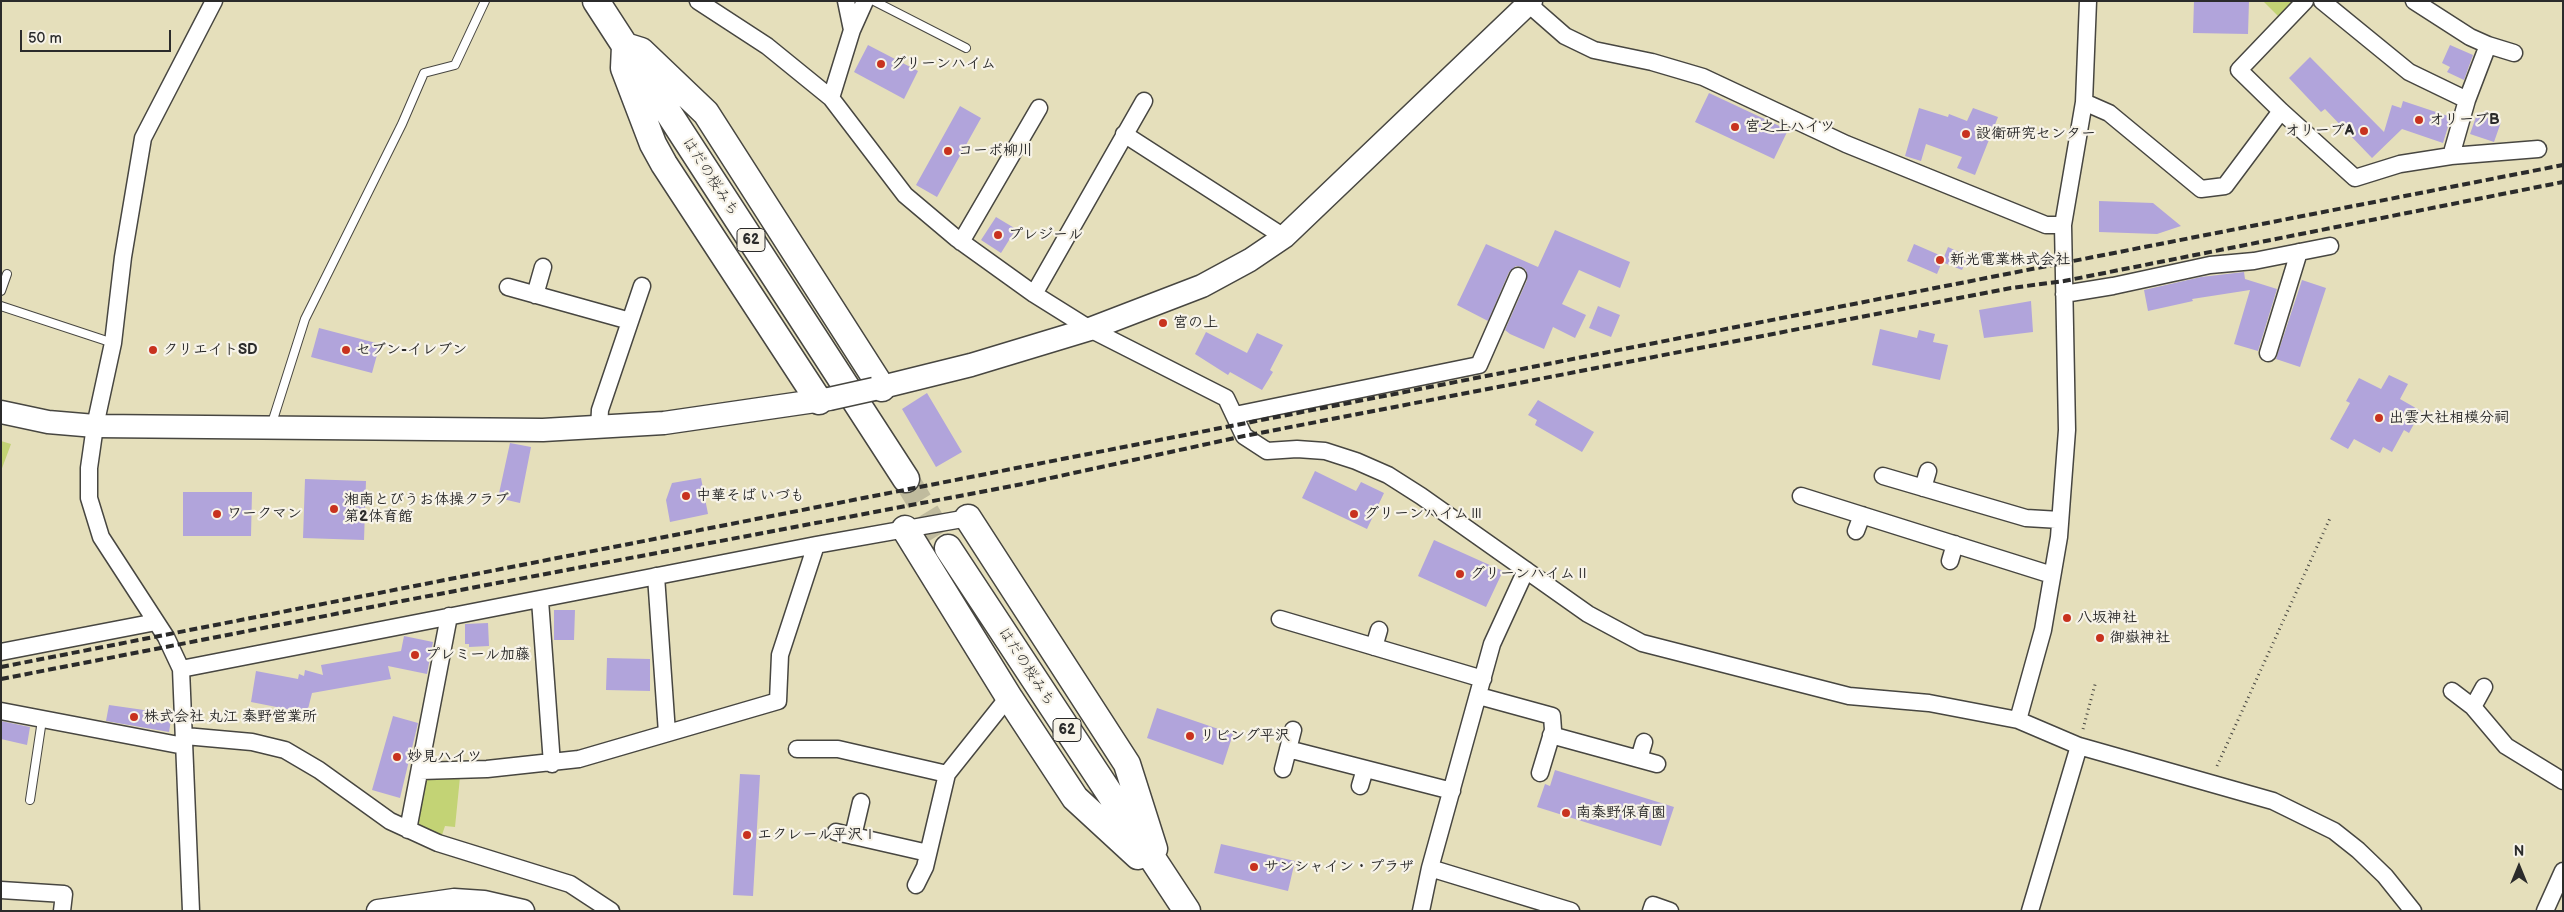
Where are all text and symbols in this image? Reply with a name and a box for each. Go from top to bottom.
scale bar [22,20,174,52]
text: 50 m [28,29,62,48]
place label: グリーンハイム [891,55,996,73]
marker: グリーンハイム [875,58,887,70]
place label: オリーブB [2429,111,2500,129]
marker: オリーブB [2413,114,2425,126]
place label: 宮之上ハイツ [1745,118,1835,136]
marker: 宮之上ハイツ [1729,121,1741,133]
place label: オリーブA [2285,122,2354,140]
place label: 設衛研究センター [1976,125,2096,143]
marker: オリーブA [2358,125,2370,137]
marker: 設衛研究センター [1960,128,1972,140]
street label: はだの桜みち [678,134,742,220]
place label: コーポ柳川 [958,142,1033,160]
marker: コーポ柳川 [942,145,954,157]
place label: プレジール [1008,226,1083,244]
road number: 62 [737,228,765,252]
marker: プレジール [992,229,1004,241]
place label: 新光電業株式会社 [1950,251,2070,269]
marker: 新光電業株式会社 [1934,254,1946,266]
place label: 宮の上 [1173,314,1218,332]
marker: 宮の上 [1157,317,1169,329]
place label: クリエイトSD [163,341,258,359]
place label: セブン-イレブン [356,341,467,359]
marker: クリエイトSD [147,344,159,356]
marker: セブン-イレブン [340,344,352,356]
place label: 出雲大社相模分祠 [2389,409,2509,427]
marker: 出雲大社相模分祠 [2373,412,2385,424]
place label: 中華そば いづも [696,487,805,505]
marker: 中華そば いづも [680,490,692,502]
place label: 湘南とびうお体操クラブ 第2体育館 [344,491,509,526]
marker: 湘南とびうお体操クラブ 第2体育館 [328,503,340,515]
place label: ワークマン [227,505,302,523]
place label: グリーンハイムⅢ [1364,505,1484,523]
marker: ワークマン [211,508,223,520]
marker: グリーンハイムⅢ [1348,508,1360,520]
place label: グリーンハイムⅡ [1470,565,1590,583]
marker: グリーンハイムⅡ [1454,568,1466,580]
place label: 八坂神社 [2077,609,2137,627]
marker: 八坂神社 [2061,612,2073,624]
street label: はだの桜みち [994,624,1058,710]
place label: 御嶽神社 [2110,629,2170,647]
marker: 御嶽神社 [2094,632,2106,644]
place label: プレミール加藤 [425,646,530,664]
marker: プレミール加藤 [409,649,421,661]
place label: 株式会社 丸江 秦野営業所 [144,708,317,726]
marker: 株式会社 丸江 秦野営業所 [128,711,140,723]
road number: 62 [1053,718,1081,742]
place label: リビング平沢 [1200,727,1290,745]
marker: リビング平沢 [1184,730,1196,742]
place label: 妙見ハイツ [407,748,482,766]
marker: 妙見ハイツ [391,751,403,763]
place label: 南秦野保育園 [1576,804,1666,822]
marker: 南秦野保育園 [1560,807,1572,819]
place label: エクレール平沢Ⅰ [757,826,878,844]
marker: エクレール平沢Ⅰ [741,829,753,841]
north arrow [2494,842,2544,892]
text: N [2514,843,2524,860]
place label: サンシャイン・プラザ [1264,858,1414,876]
marker: サンシャイン・プラザ [1248,861,1260,873]

